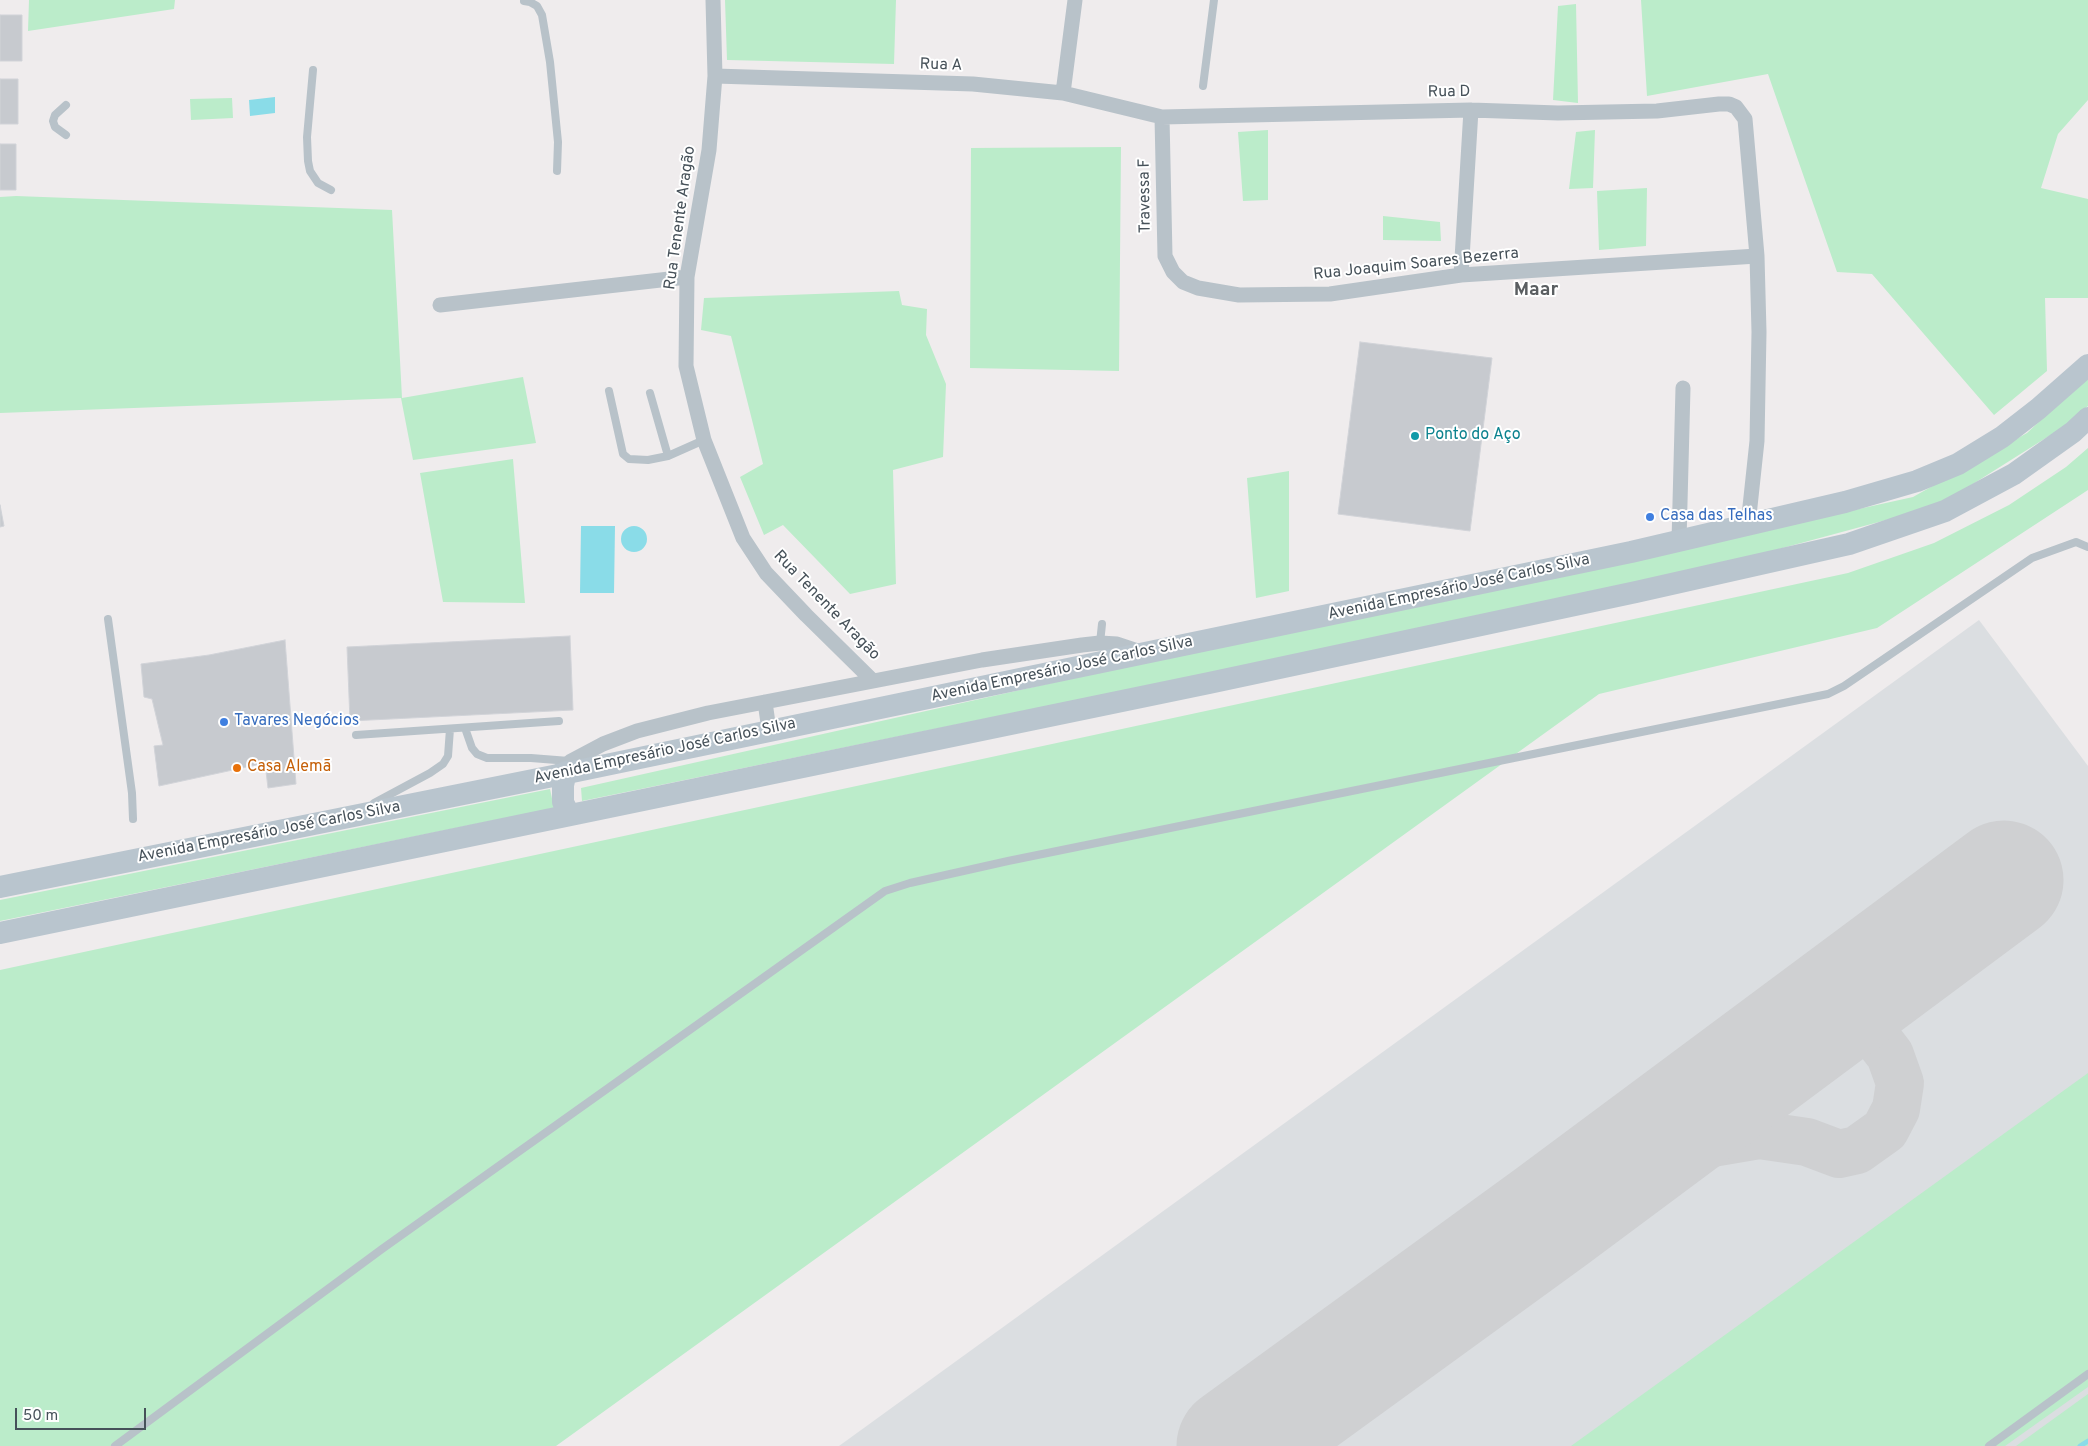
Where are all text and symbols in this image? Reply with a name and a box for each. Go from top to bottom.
street label: Rua A [919,56,963,76]
street label: Rua D [1428,83,1470,103]
street label: Rua Tenente Aragão [661,145,701,291]
street label: Travessa F [1136,158,1156,234]
street label: Rua Joaquim Soares Bezerra [1312,245,1520,285]
district label: Maar [1514,280,1558,302]
place label: Ponto do Aço [1425,426,1521,446]
marker: Ponto do Aço [1409,430,1421,442]
place label: Casa das Telhas [1660,507,1773,527]
marker: Casa das Telhas [1644,511,1656,523]
street label: Rua Tenente Aragão [769,547,883,665]
street label: Avenida Empresário José Carlos Silva [1326,551,1592,625]
street label: Avenida Empresário José Carlos Silva [929,633,1195,707]
place label: Tavares Negócios [234,712,359,732]
street label: Avenida Empresário José Carlos Silva [532,715,798,789]
marker: Tavares Negócios [218,716,230,728]
place label: Casa Alemã [247,758,331,778]
marker: Casa Alemã [231,762,243,774]
street label: Avenida Empresário José Carlos Silva [136,798,402,868]
scale bar [18,1398,149,1430]
text: 50 m [23,1407,58,1426]

